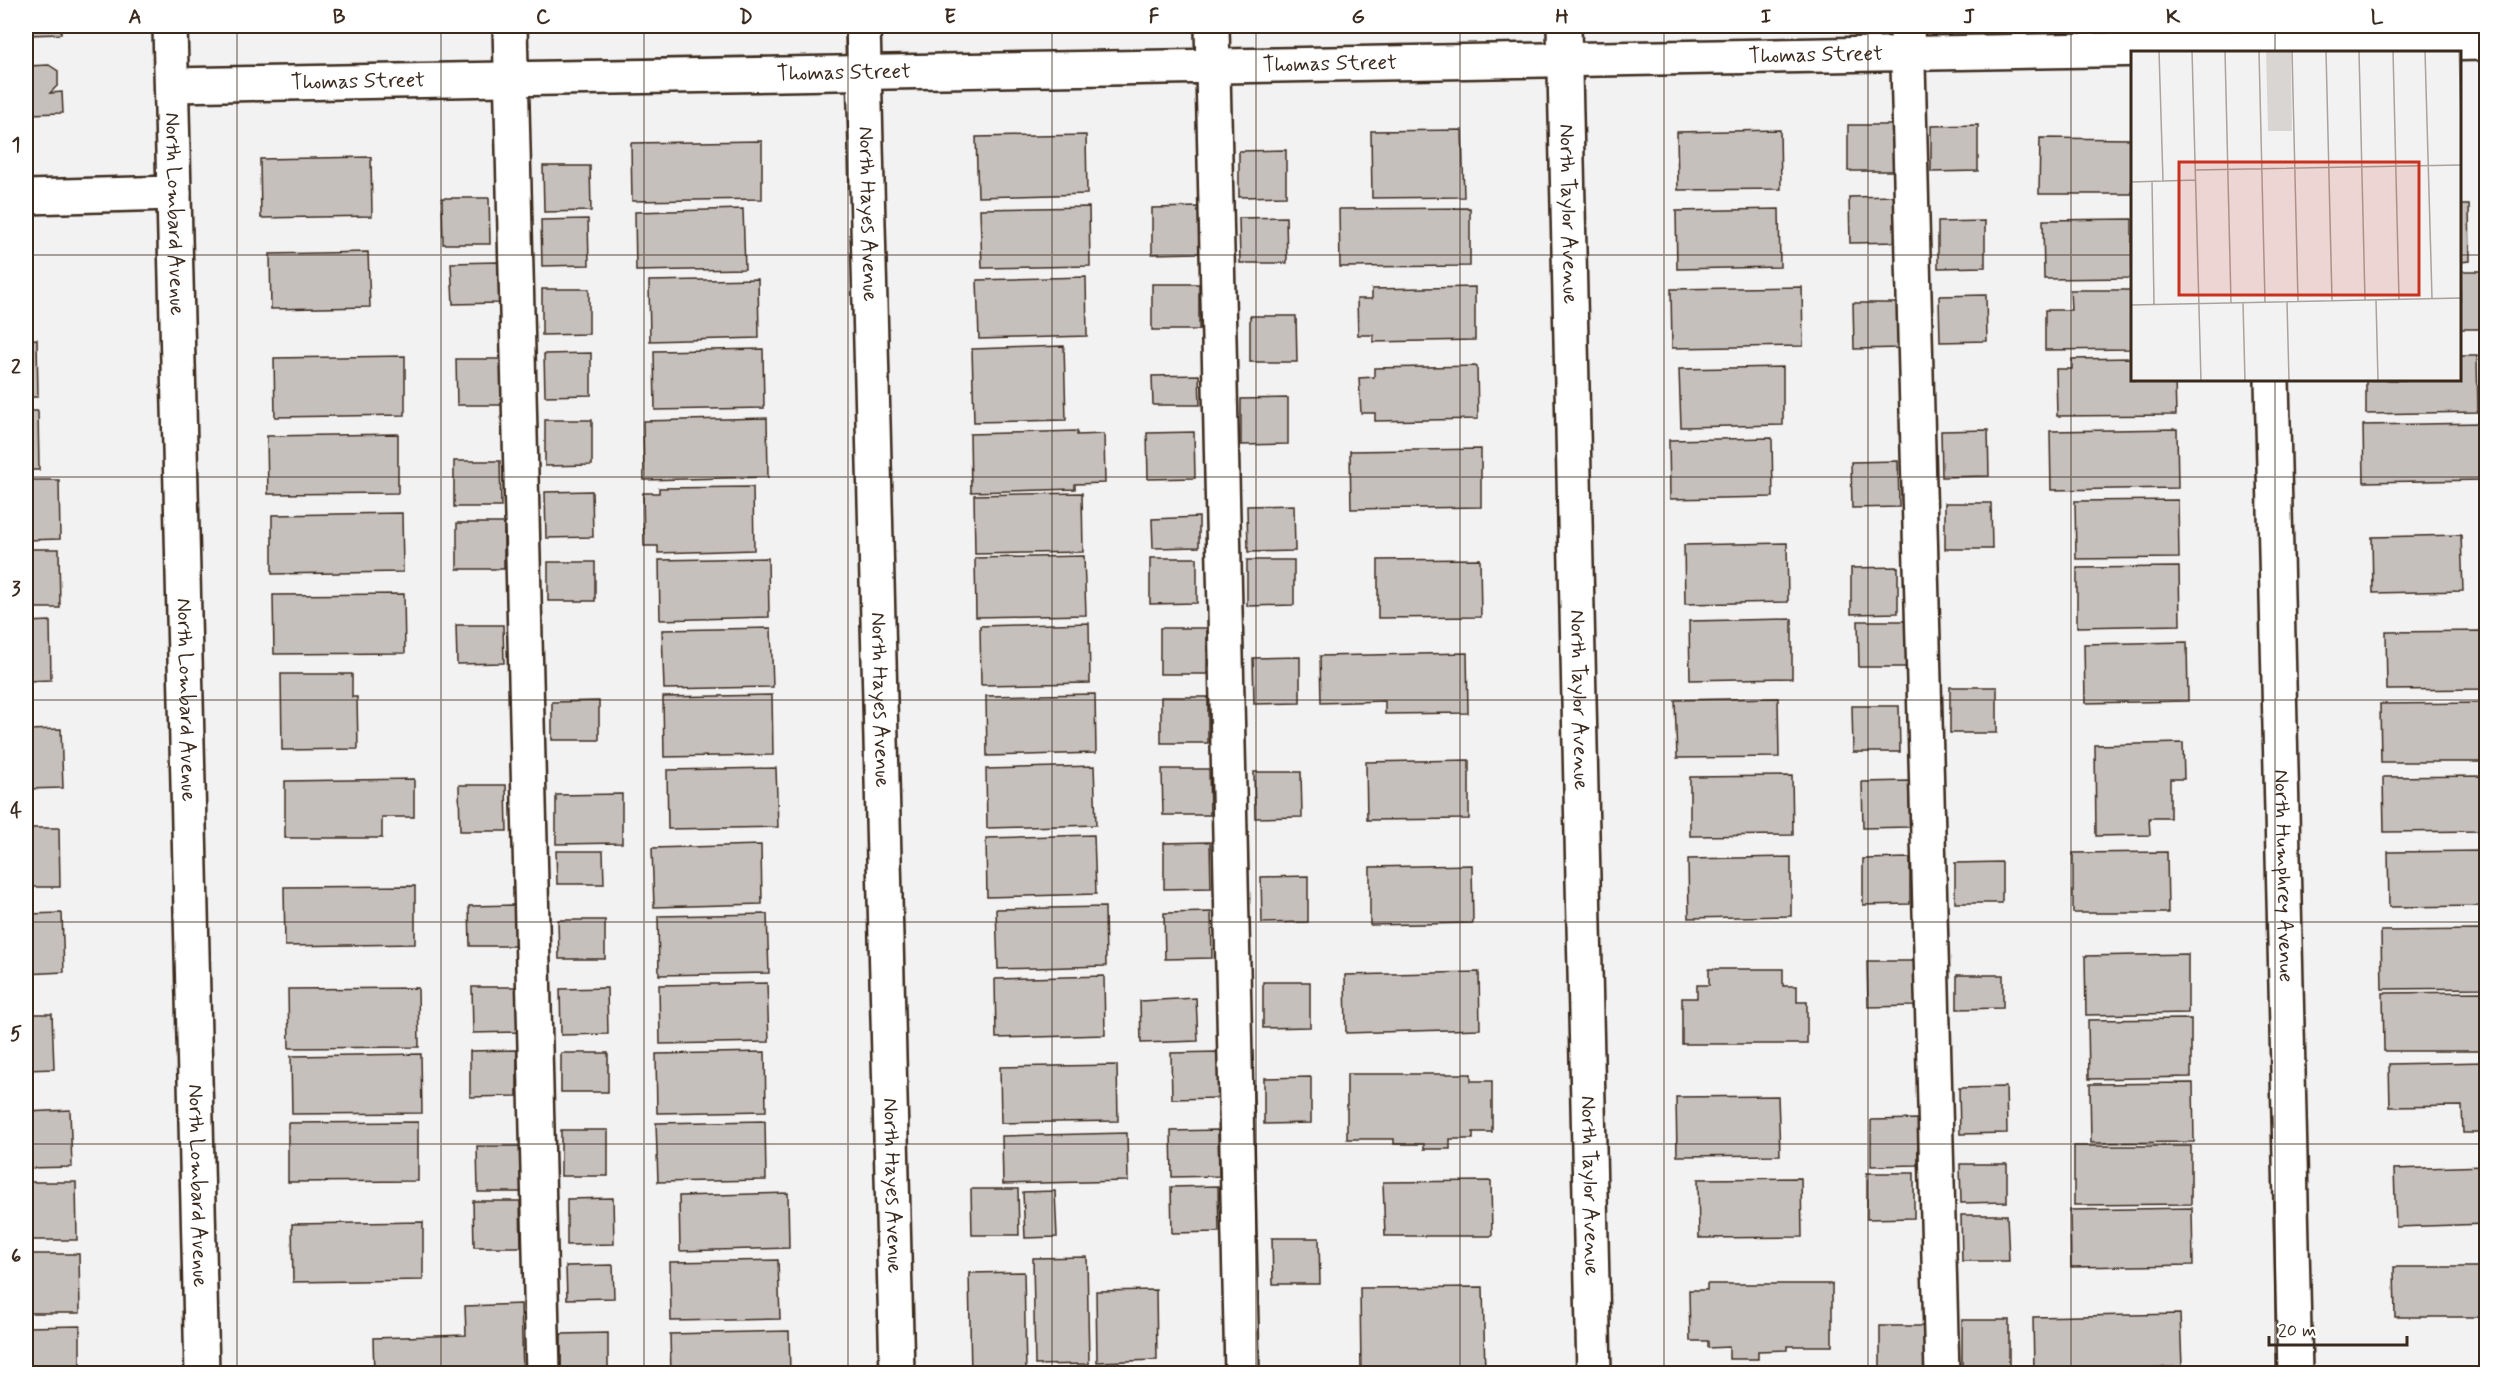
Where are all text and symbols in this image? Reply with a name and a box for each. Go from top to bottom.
text: A [128,4,142,31]
text: B [333,4,346,31]
text: C [536,4,551,31]
text: D [739,4,753,31]
text: E [944,4,956,31]
text: F [1149,4,1160,31]
text: G [1351,4,1365,31]
text: H [1555,4,1569,31]
text: I [1761,4,1771,31]
text: J [1963,4,1975,31]
text: K [2166,4,2181,31]
text: L [2371,4,2384,31]
street label: Thomas Street [1748,40,1883,70]
street label: Thomas Street [1262,49,1397,79]
inset map [2131,51,2461,381]
street label: Thomas Street [776,58,911,88]
street label: Thomas Street [290,66,426,97]
street label: North Lombard Avenue [158,112,191,316]
street label: North Taylor Avenue [1552,123,1584,305]
street label: North Hayes Avenue [852,126,884,302]
text: 1 [12,132,20,159]
text: 2 [11,354,21,381]
text: 3 [11,576,21,603]
street label: North Lombard Avenue [170,598,202,802]
street label: North Taylor Avenue [1563,609,1595,790]
street label: North Hayes Avenue [864,612,896,788]
street label: North Humphrey Avenue [2267,769,2300,983]
text: 4 [10,798,22,825]
text: 5 [10,1021,22,1048]
street label: North Lombard Avenue [181,1084,214,1288]
street label: North Taylor Avenue [1574,1095,1606,1276]
street label: North Hayes Avenue [876,1098,908,1274]
text: 6 [11,1243,21,1270]
scale bar [2269,1309,2407,1347]
text: 20 m [2278,1319,2316,1343]

